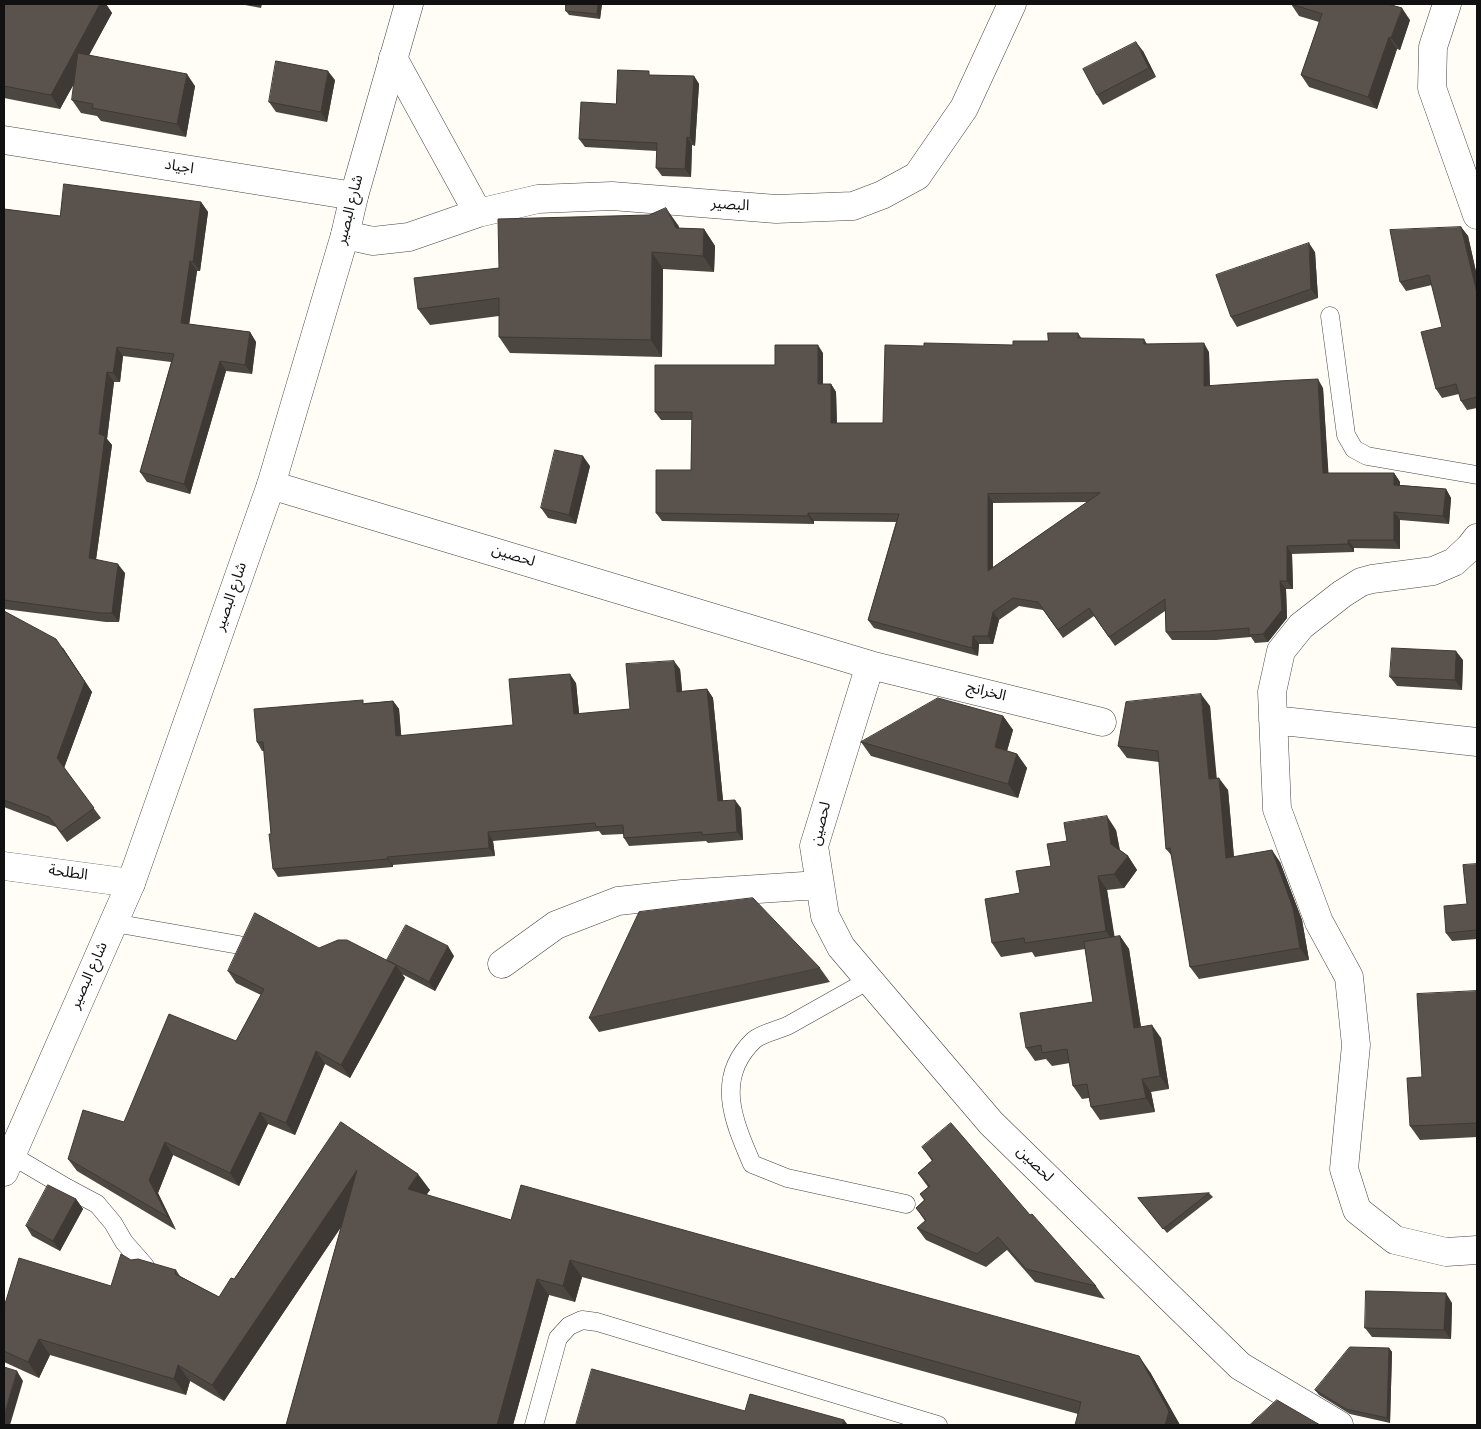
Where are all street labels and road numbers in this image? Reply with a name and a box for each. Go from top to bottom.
street label: اجياد [163,157,195,179]
street label: شارع البصير [334,173,368,247]
street label: البصير [710,196,750,216]
street label: لحصين [489,542,537,572]
street label: شارع البصير [212,560,252,634]
street label: الخرانج [964,679,1008,707]
street label: لحصين [808,800,836,848]
street label: الطلحة [47,862,89,886]
street label: شارع البصير [67,940,113,1012]
street label: لحصين [1012,1143,1056,1187]

